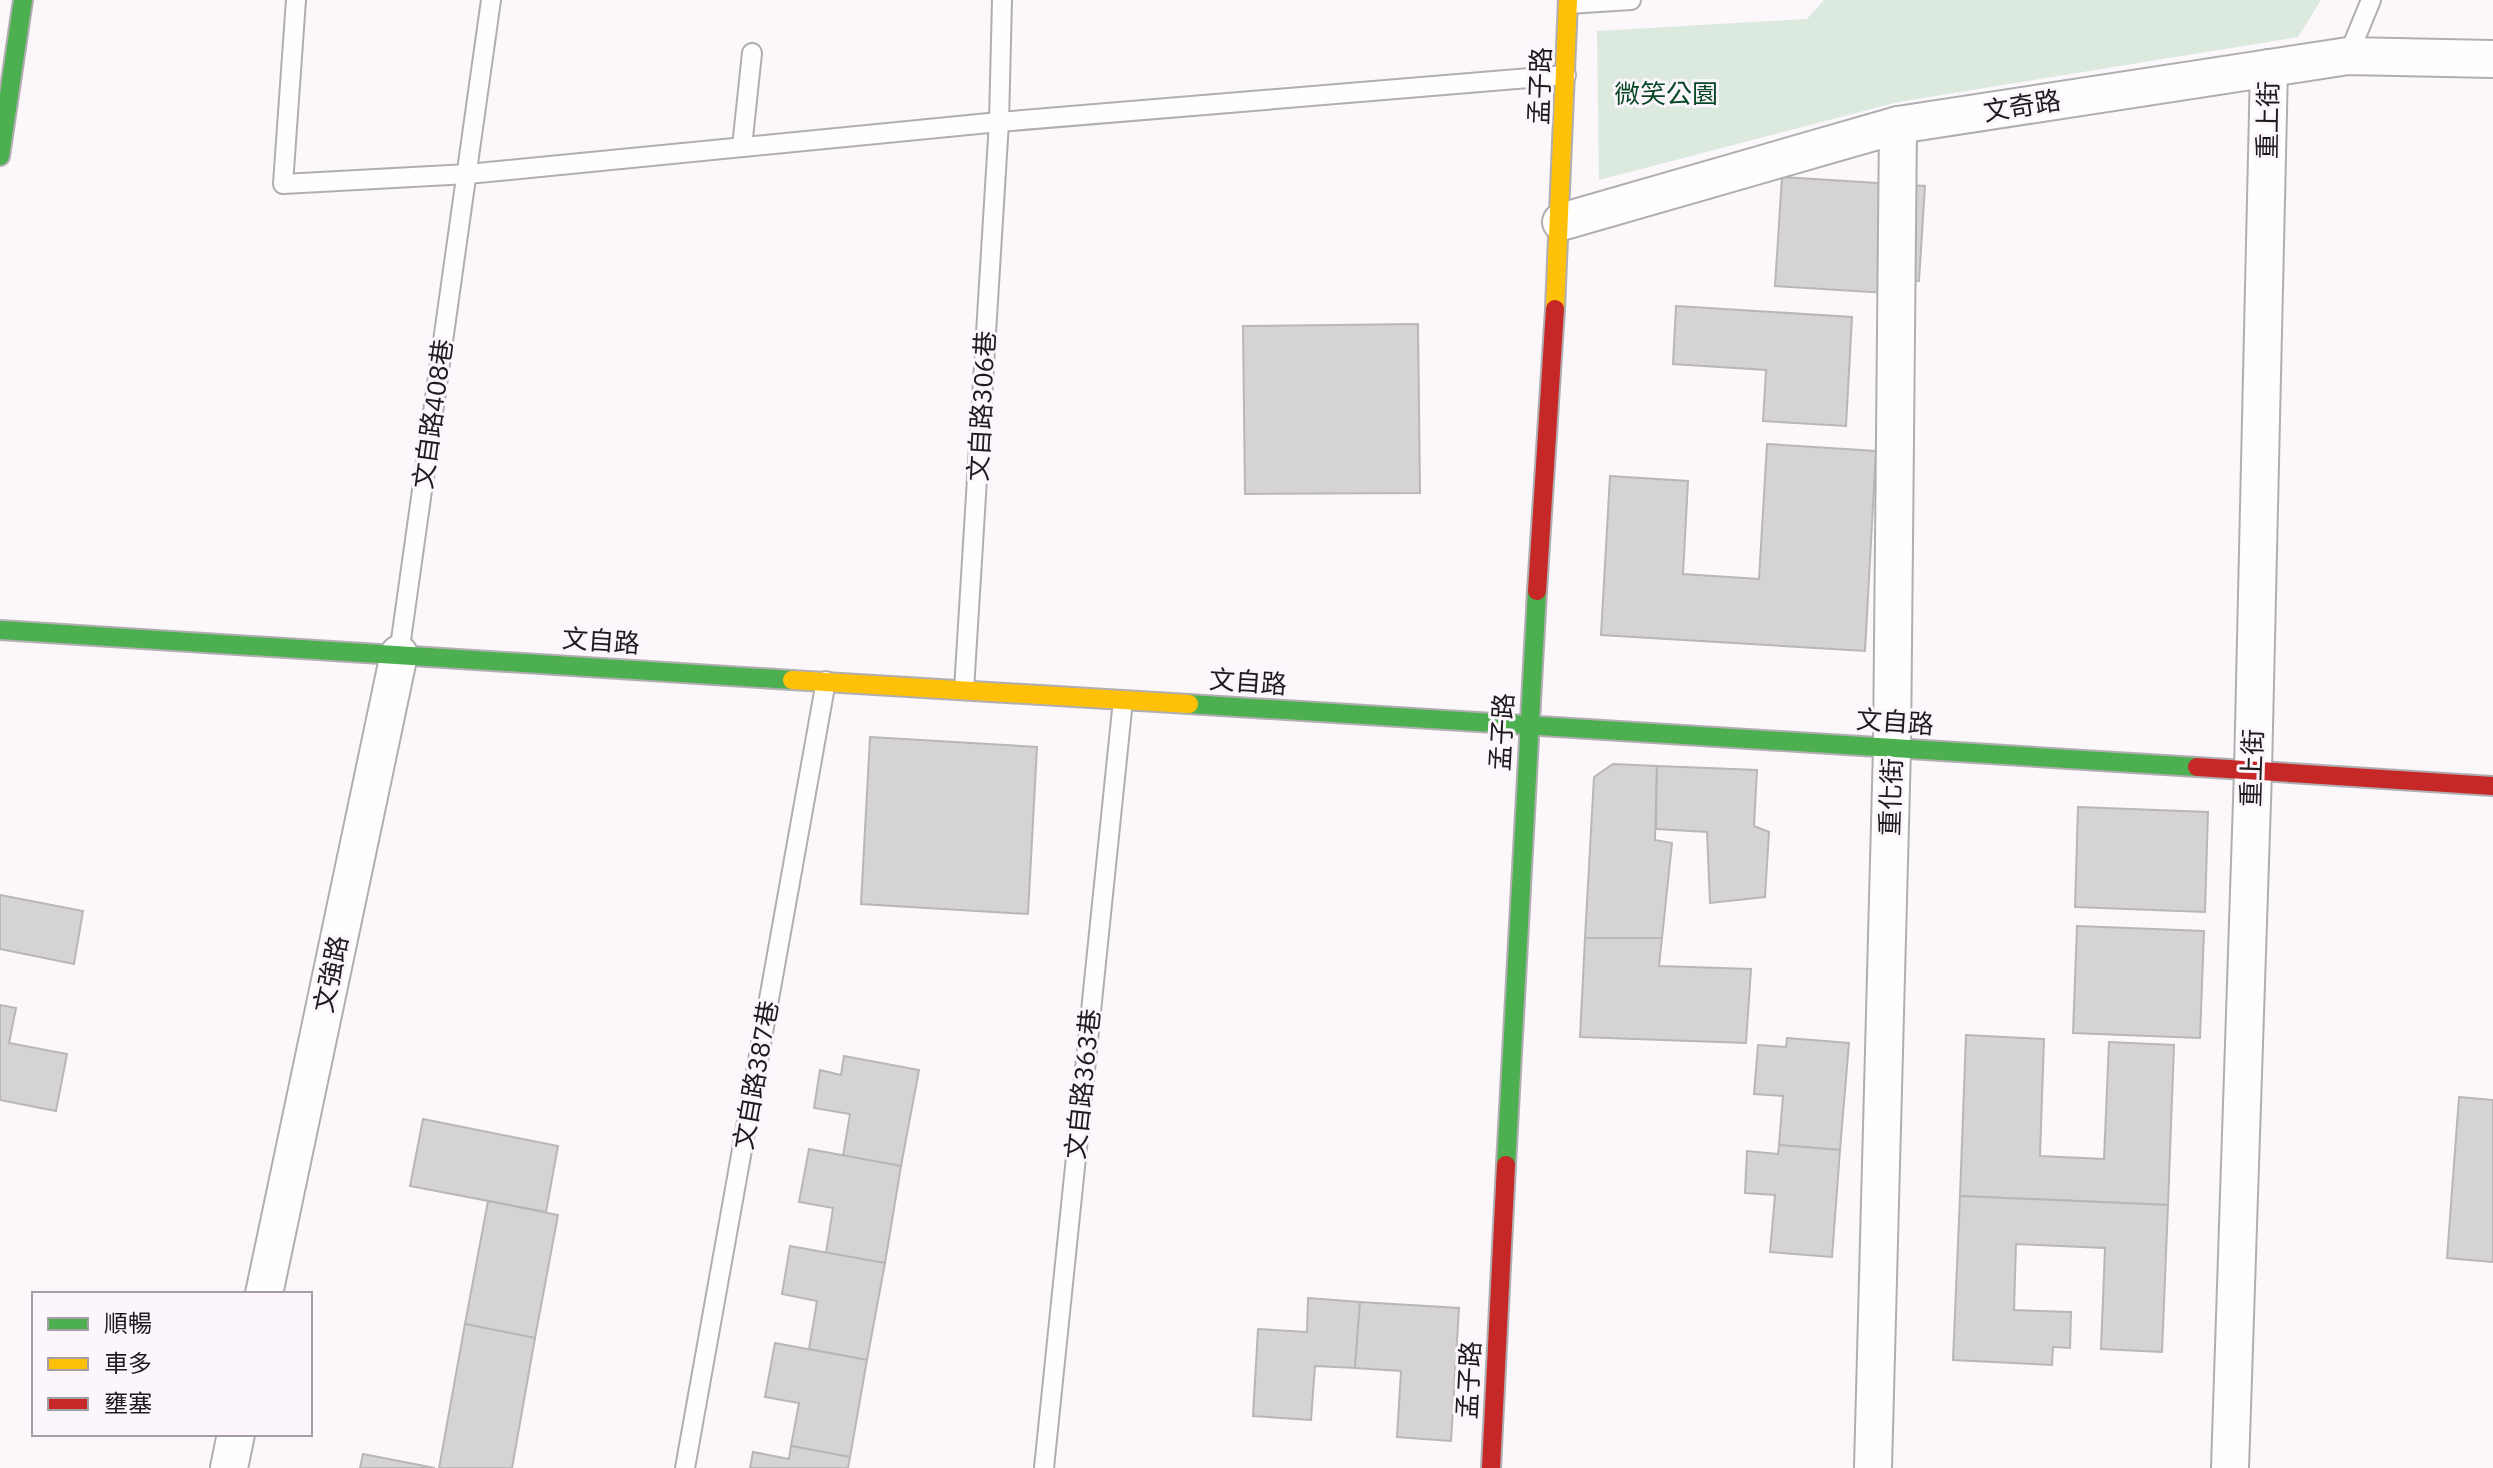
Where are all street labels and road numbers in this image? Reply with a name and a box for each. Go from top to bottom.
street label: 孟子路 [1521,46,1557,126]
street label: 重上街 [2249,81,2285,159]
street label: 文奇路 [1981,82,2063,128]
street label: 文自路306巷 [960,330,1002,482]
street label: 文自路408巷 [405,337,459,491]
street label: 文自路 [561,620,641,660]
street label: 文自路 [1208,661,1288,701]
street label: 孟子路 [1482,692,1520,772]
street label: 文自路 [1855,701,1935,741]
street label: 重上街 [2233,728,2269,808]
street label: 重化街 [1872,757,1908,837]
street label: 文強路 [305,932,355,1015]
street label: 文自路387巷 [725,998,785,1152]
street label: 文自路363巷 [1057,1007,1107,1161]
street label: 孟子路 [1449,1340,1487,1420]

